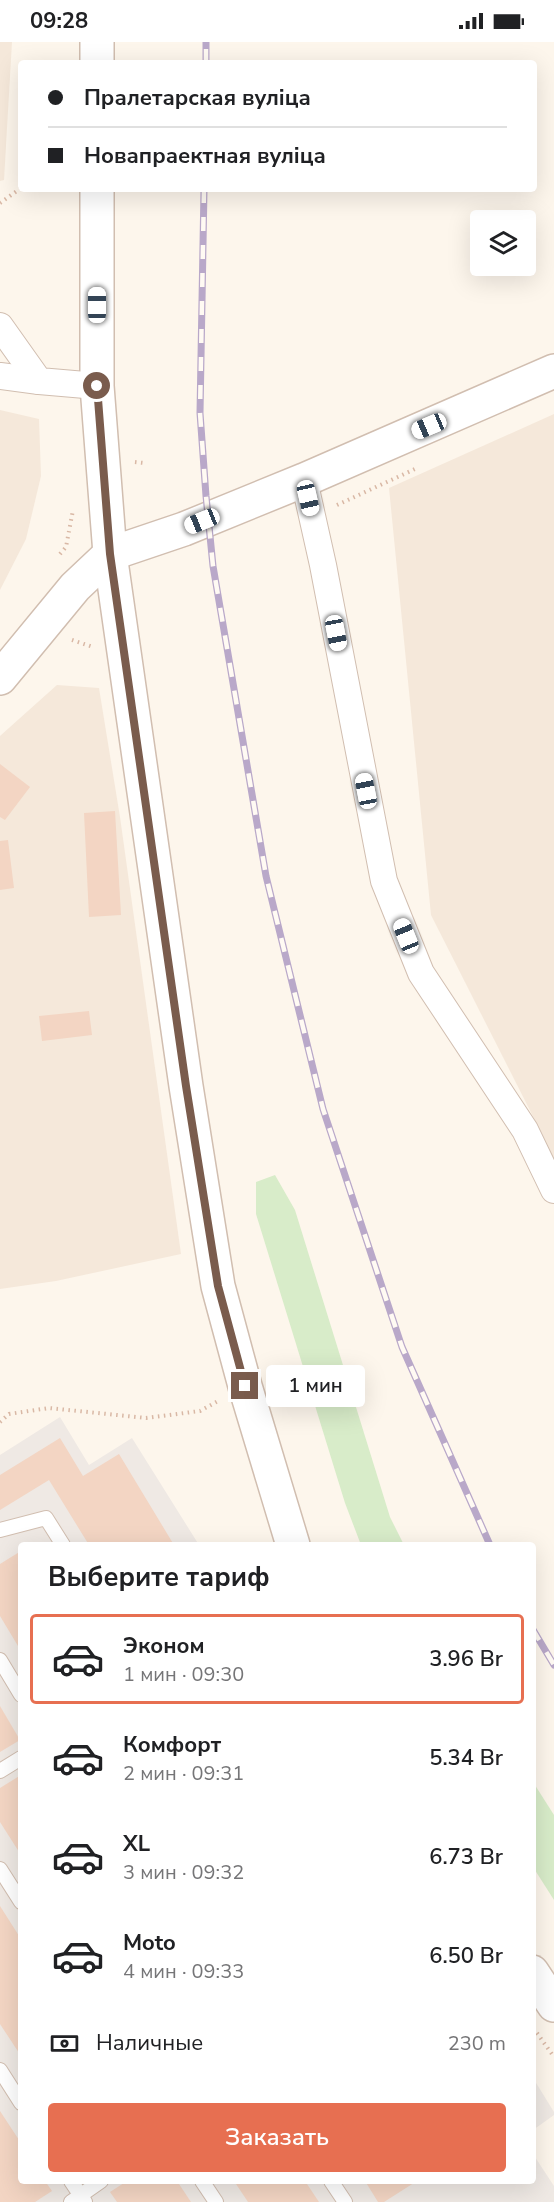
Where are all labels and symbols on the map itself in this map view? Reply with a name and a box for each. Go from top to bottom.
car [88,287,106,323]
route start [83,372,110,399]
car [409,411,449,441]
car [295,478,321,518]
car [182,506,222,536]
car [324,614,348,652]
car [354,772,378,810]
car [391,916,421,956]
callout: 1 мин [266,1365,365,1407]
route end [231,1372,258,1399]

